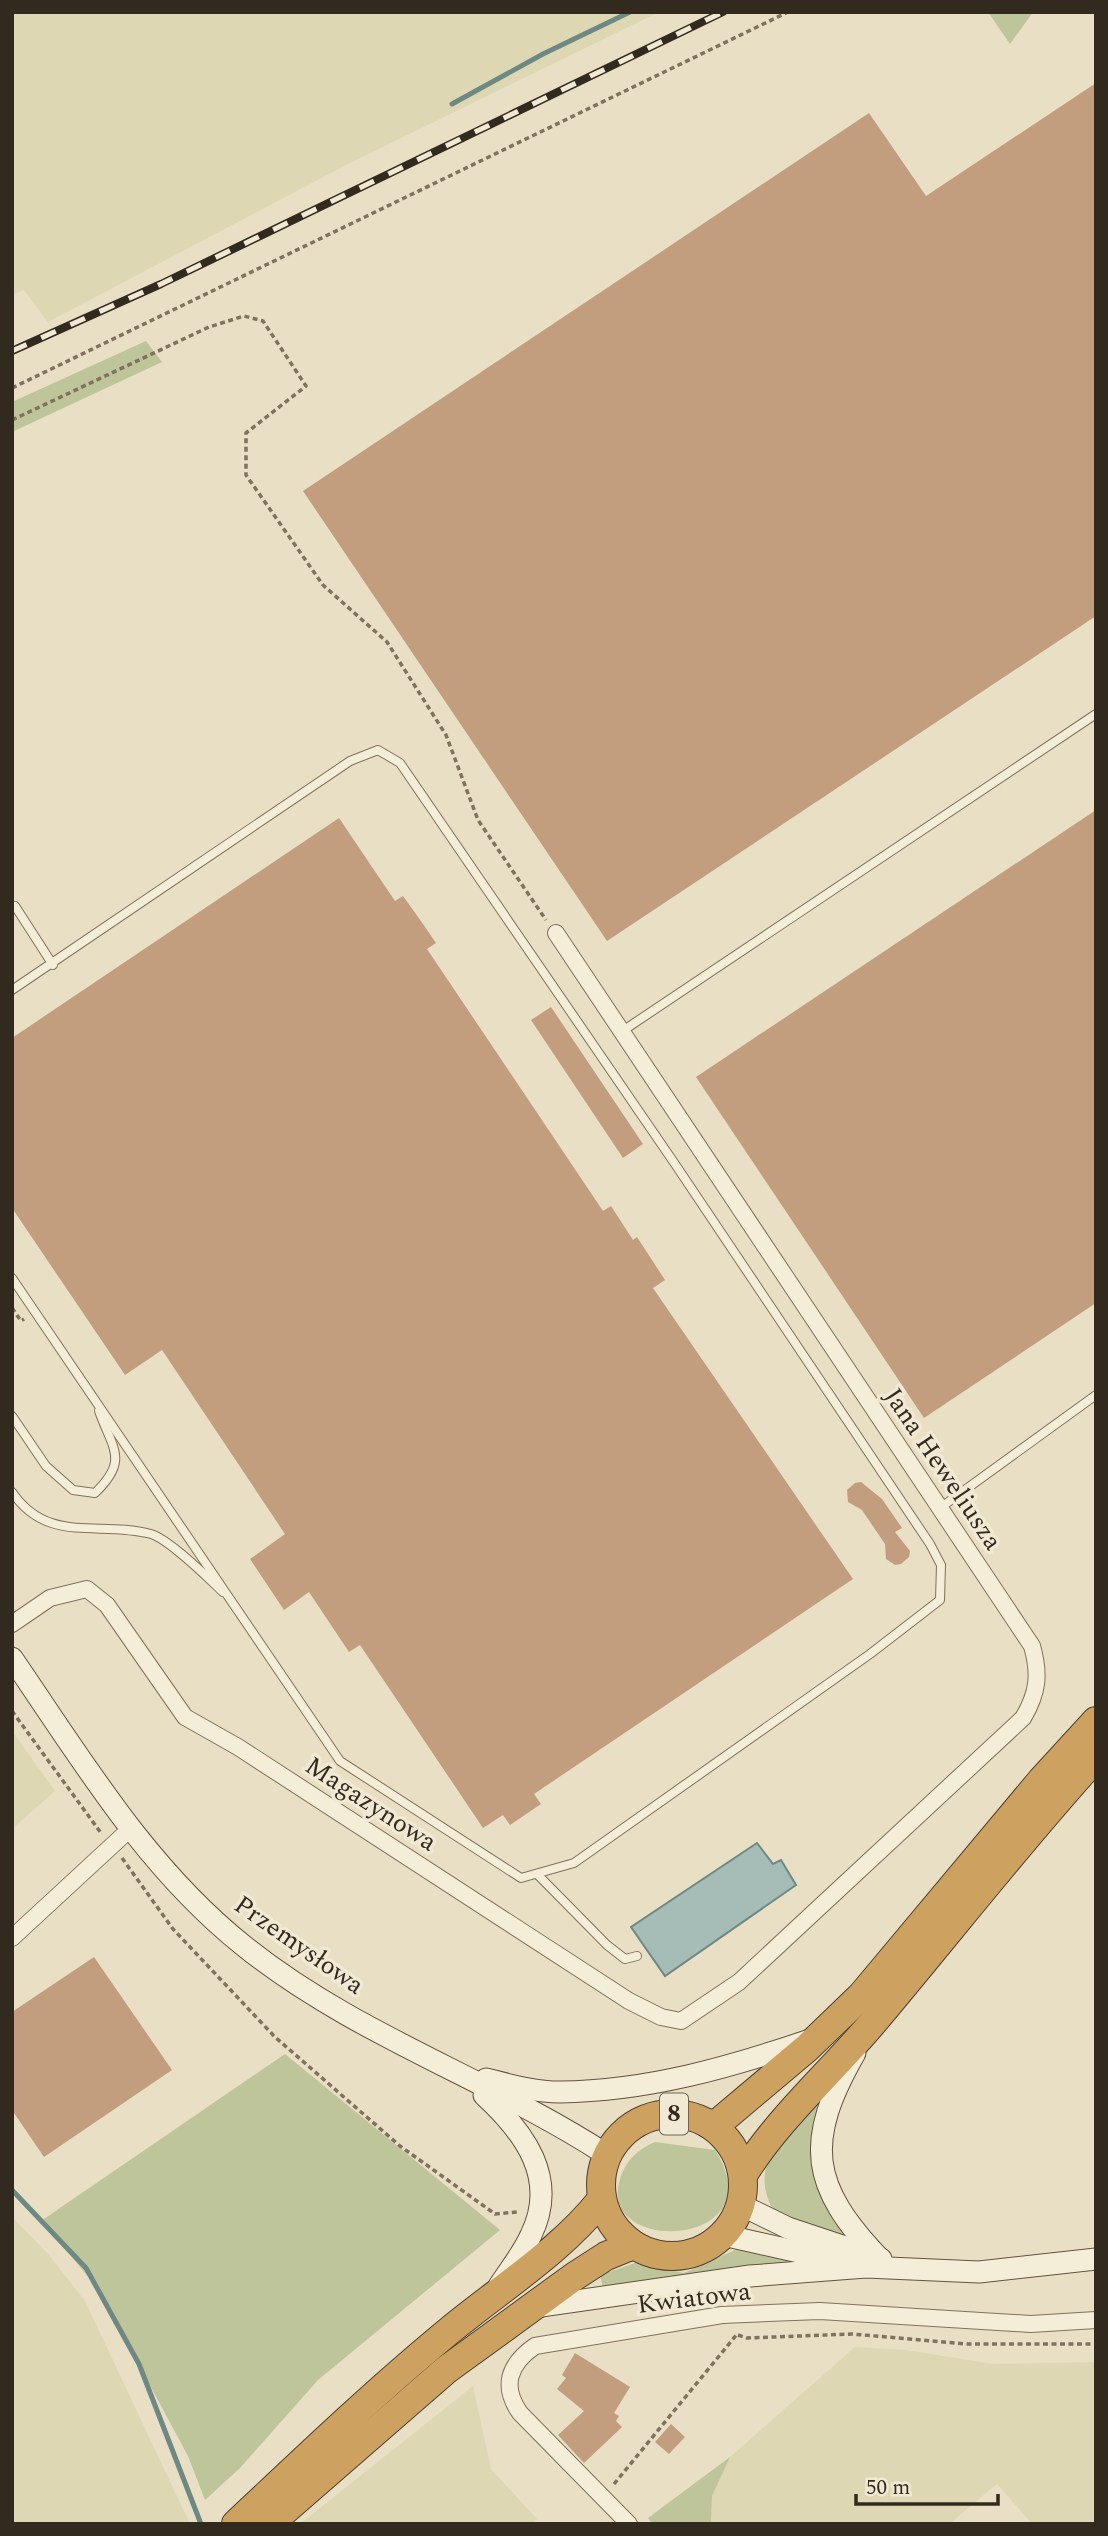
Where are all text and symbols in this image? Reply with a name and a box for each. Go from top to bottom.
street label: Jana Heweliusza [874,1380,1012,1559]
street label: Magazynowa [297,1746,445,1862]
street label: Przemysłowa [226,1885,373,2005]
road number: 8 [660,2094,688,2134]
street label: Kwiatowa [635,2271,753,2325]
scale bar [856,2462,998,2506]
text: 50 m [866,2472,910,2504]

